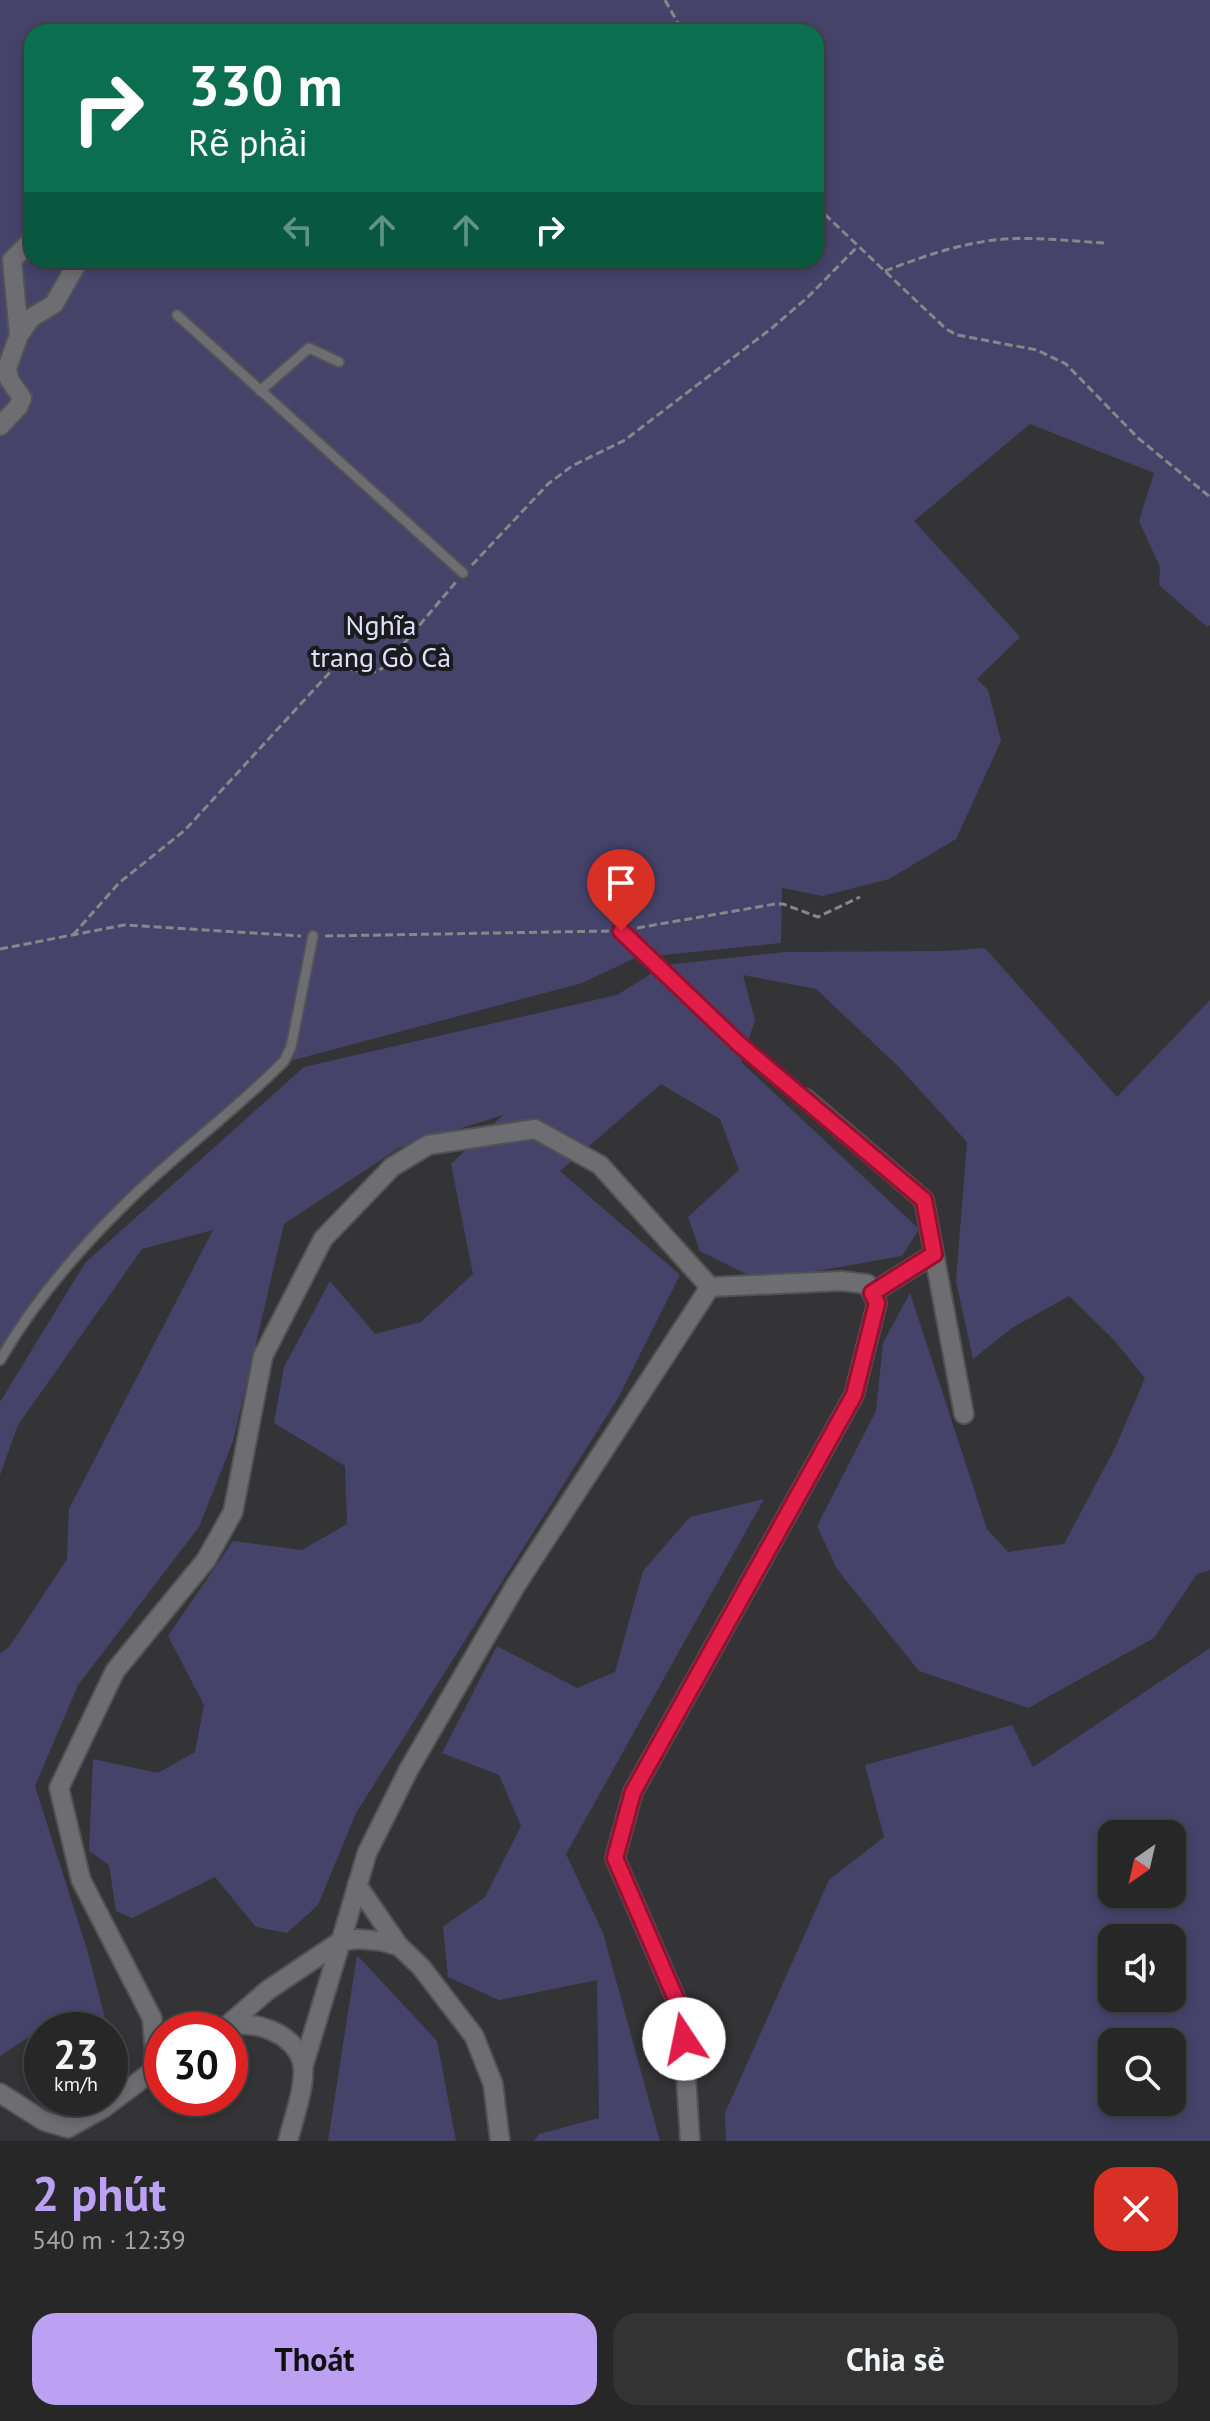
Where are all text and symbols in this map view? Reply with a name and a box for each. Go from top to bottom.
text: 330 m [188,49,343,121]
icon: right [56,56,160,160]
text: Rẽ phải [188,119,308,166]
icon: left [276,208,320,252]
icon: ahead [360,208,404,252]
icon: ahead [444,208,488,252]
icon: right [528,208,572,252]
park label: Nghĩa trang Gò Cà [311,606,451,675]
pin [587,849,655,931]
icon: arrive [599,861,643,905]
north arrow [1098,1820,1186,1908]
map controls [1098,1820,1186,2116]
button: sound [1098,1924,1186,2012]
position arrow [642,1997,726,2081]
speed limit sign: 30 [144,2012,248,2116]
text: 23 [53,2028,99,2080]
button: search [1098,2028,1186,2116]
text: km/h [54,2071,98,2097]
text: 2 phút [32,2162,166,2224]
button: close [1094,2167,1178,2251]
text: 540 m · 12:39 [32,2223,186,2256]
button: Thoát [32,2313,597,2405]
button: Chia sẻ [613,2313,1178,2405]

